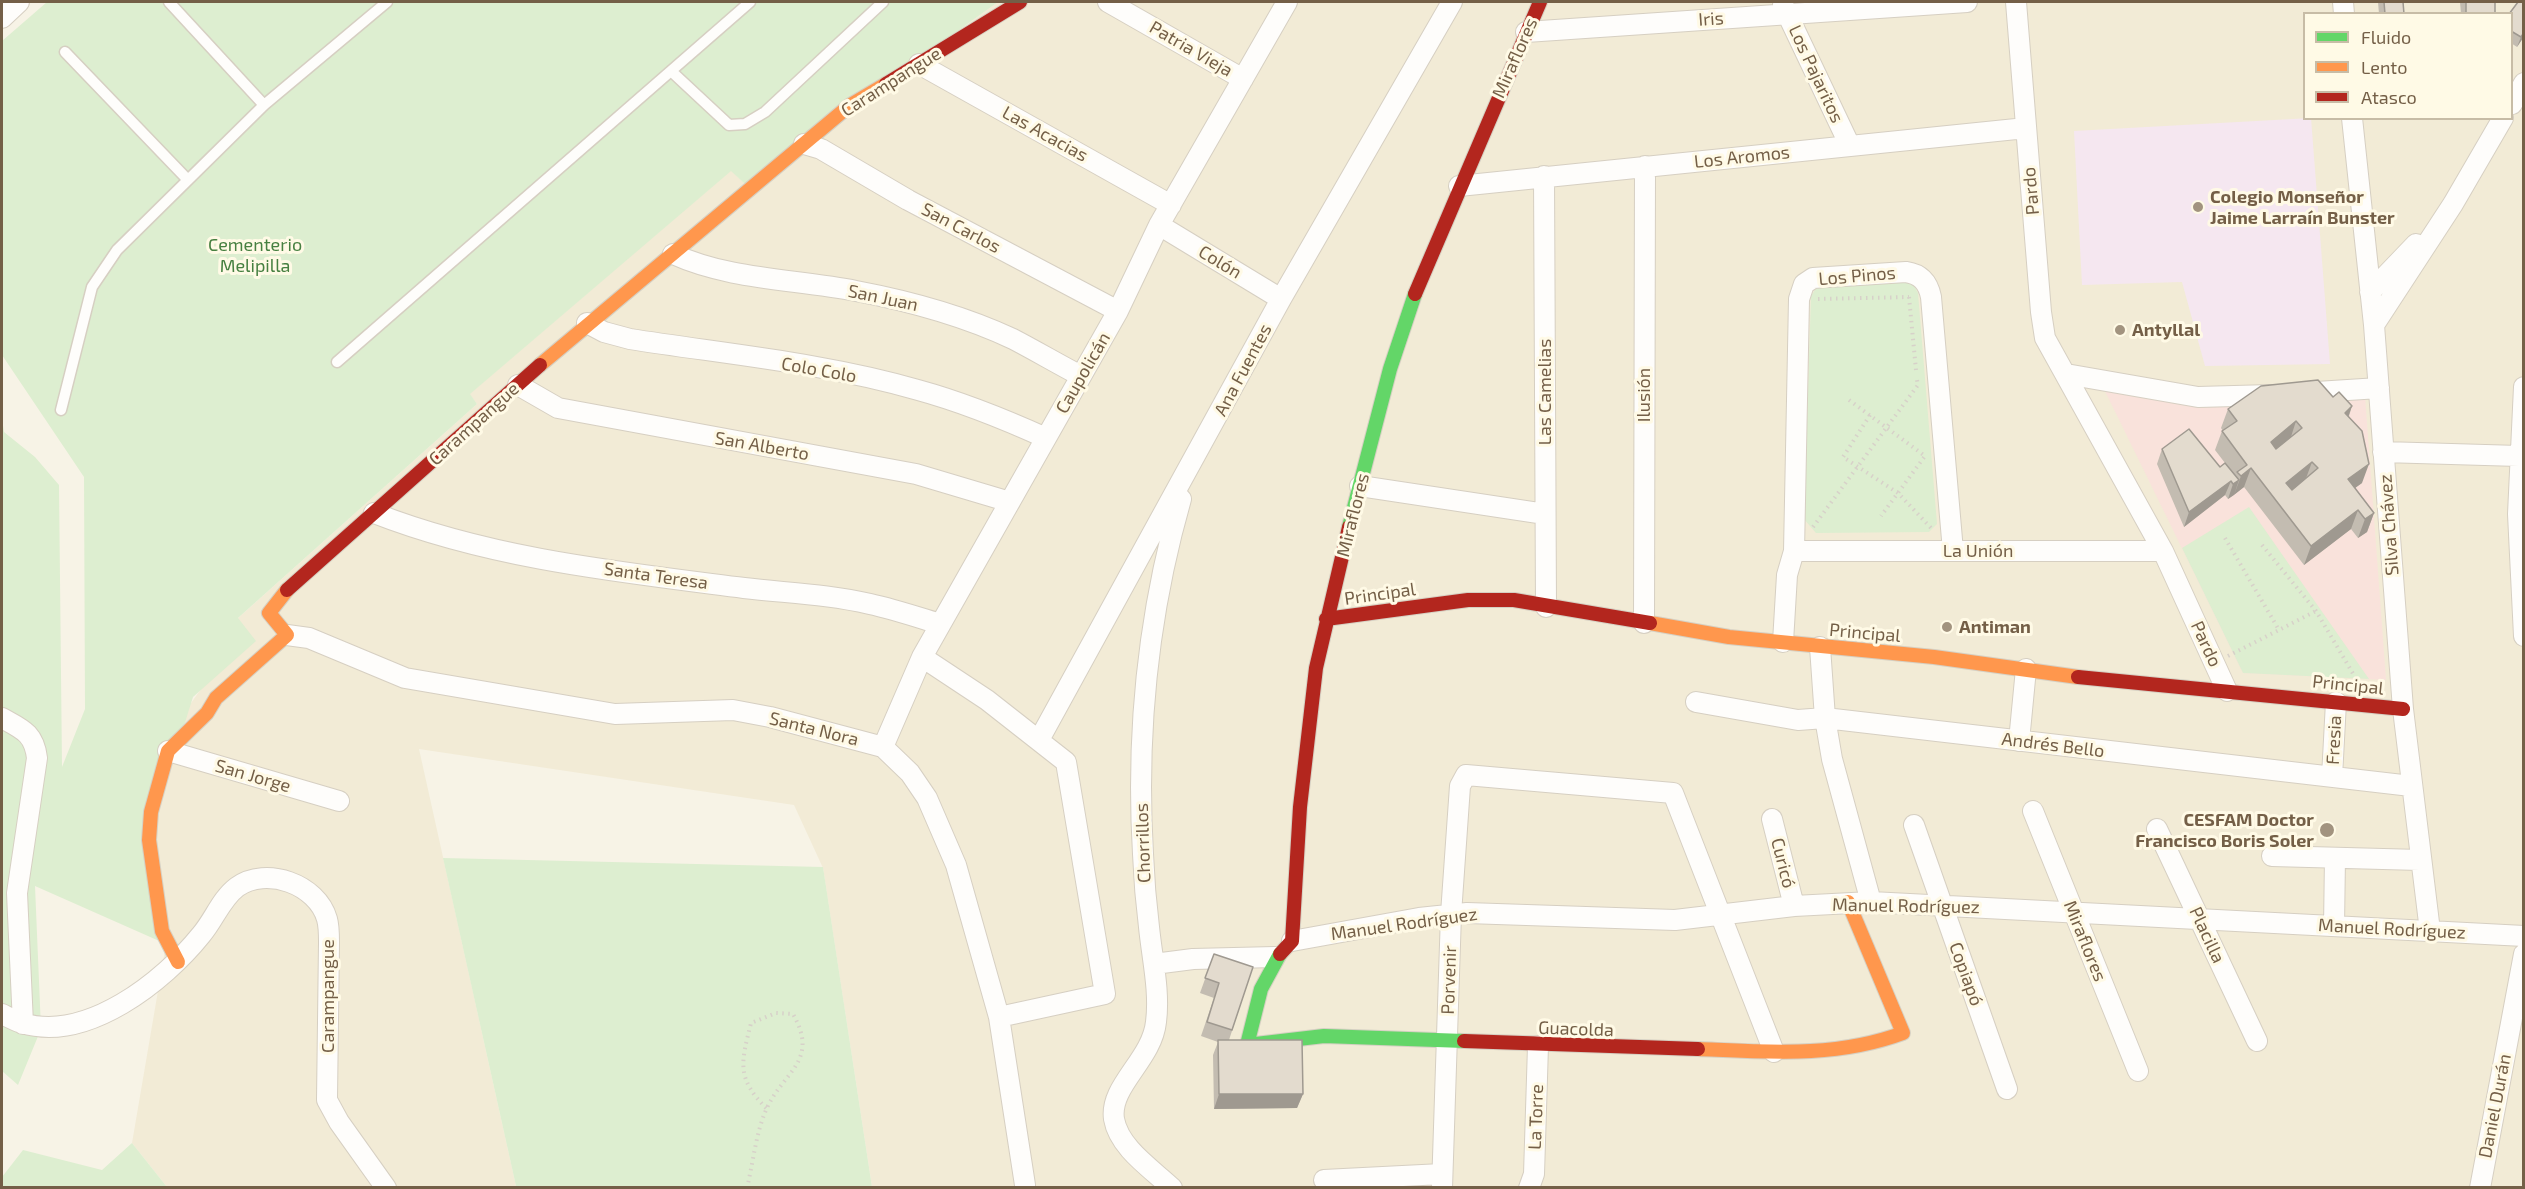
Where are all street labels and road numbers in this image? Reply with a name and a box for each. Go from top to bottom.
street label: Iris [1698,7,1724,31]
street label: Miraflores [1488,15,1542,101]
street label: Patria Vieja [1146,17,1236,81]
street label: Los Pajaritos [1784,22,1848,126]
street label: Carampangue [837,43,945,121]
street label: Las Acacias [998,102,1092,166]
street label: Los Aromos [1693,141,1791,173]
street label: Pardo [2018,166,2044,216]
street label: San Carlos [918,198,1004,258]
street label: Colón [1195,241,1245,283]
street label: Los Pinos [1817,262,1897,290]
street label: San Juan [846,280,920,316]
street label: Ana Fuentes [1210,320,1276,420]
street label: Caupolicán [1051,329,1115,417]
street label: Las Camelias [1534,339,1556,445]
street label: Colo Colo [780,353,858,387]
street label: Ilusión [1633,368,1655,422]
street label: Carampangue [425,378,523,470]
street label: San Alberto [713,427,811,465]
street label: Miraflores [1332,471,1374,559]
street label: Silva Chávez [2375,474,2403,576]
street label: La Unión [1943,540,2013,562]
street label: Santa Teresa [603,558,709,594]
street label: Principal [1343,578,1417,610]
street label: Pardo [2186,618,2226,670]
street label: Principal [1828,619,1902,647]
street label: Principal [2311,671,2385,699]
street label: Santa Nora [767,707,861,751]
street label: Fresia [2322,715,2346,765]
street label: Andrés Bello [2000,728,2106,762]
street label: San Jorge [213,755,293,797]
street label: Chorrillos [1131,803,1155,883]
street label: Curicó [1766,836,1800,890]
street label: Manuel Rodríguez [1832,894,1980,918]
street label: Miraflores [2059,897,2111,985]
street label: Manuel Rodríguez [1329,903,1479,945]
street label: Placilla [2185,903,2229,967]
street label: Manuel Rodríguez [2318,914,2466,944]
street label: Carampangue [317,939,339,1053]
street label: Copiapó [1945,939,1987,1009]
street label: Porvenir [1437,945,1461,1015]
street label: Guacolda [1538,1017,1614,1041]
street label: Daniel Durán [2474,1052,2516,1160]
street label: La Torre [1524,1084,1548,1150]

